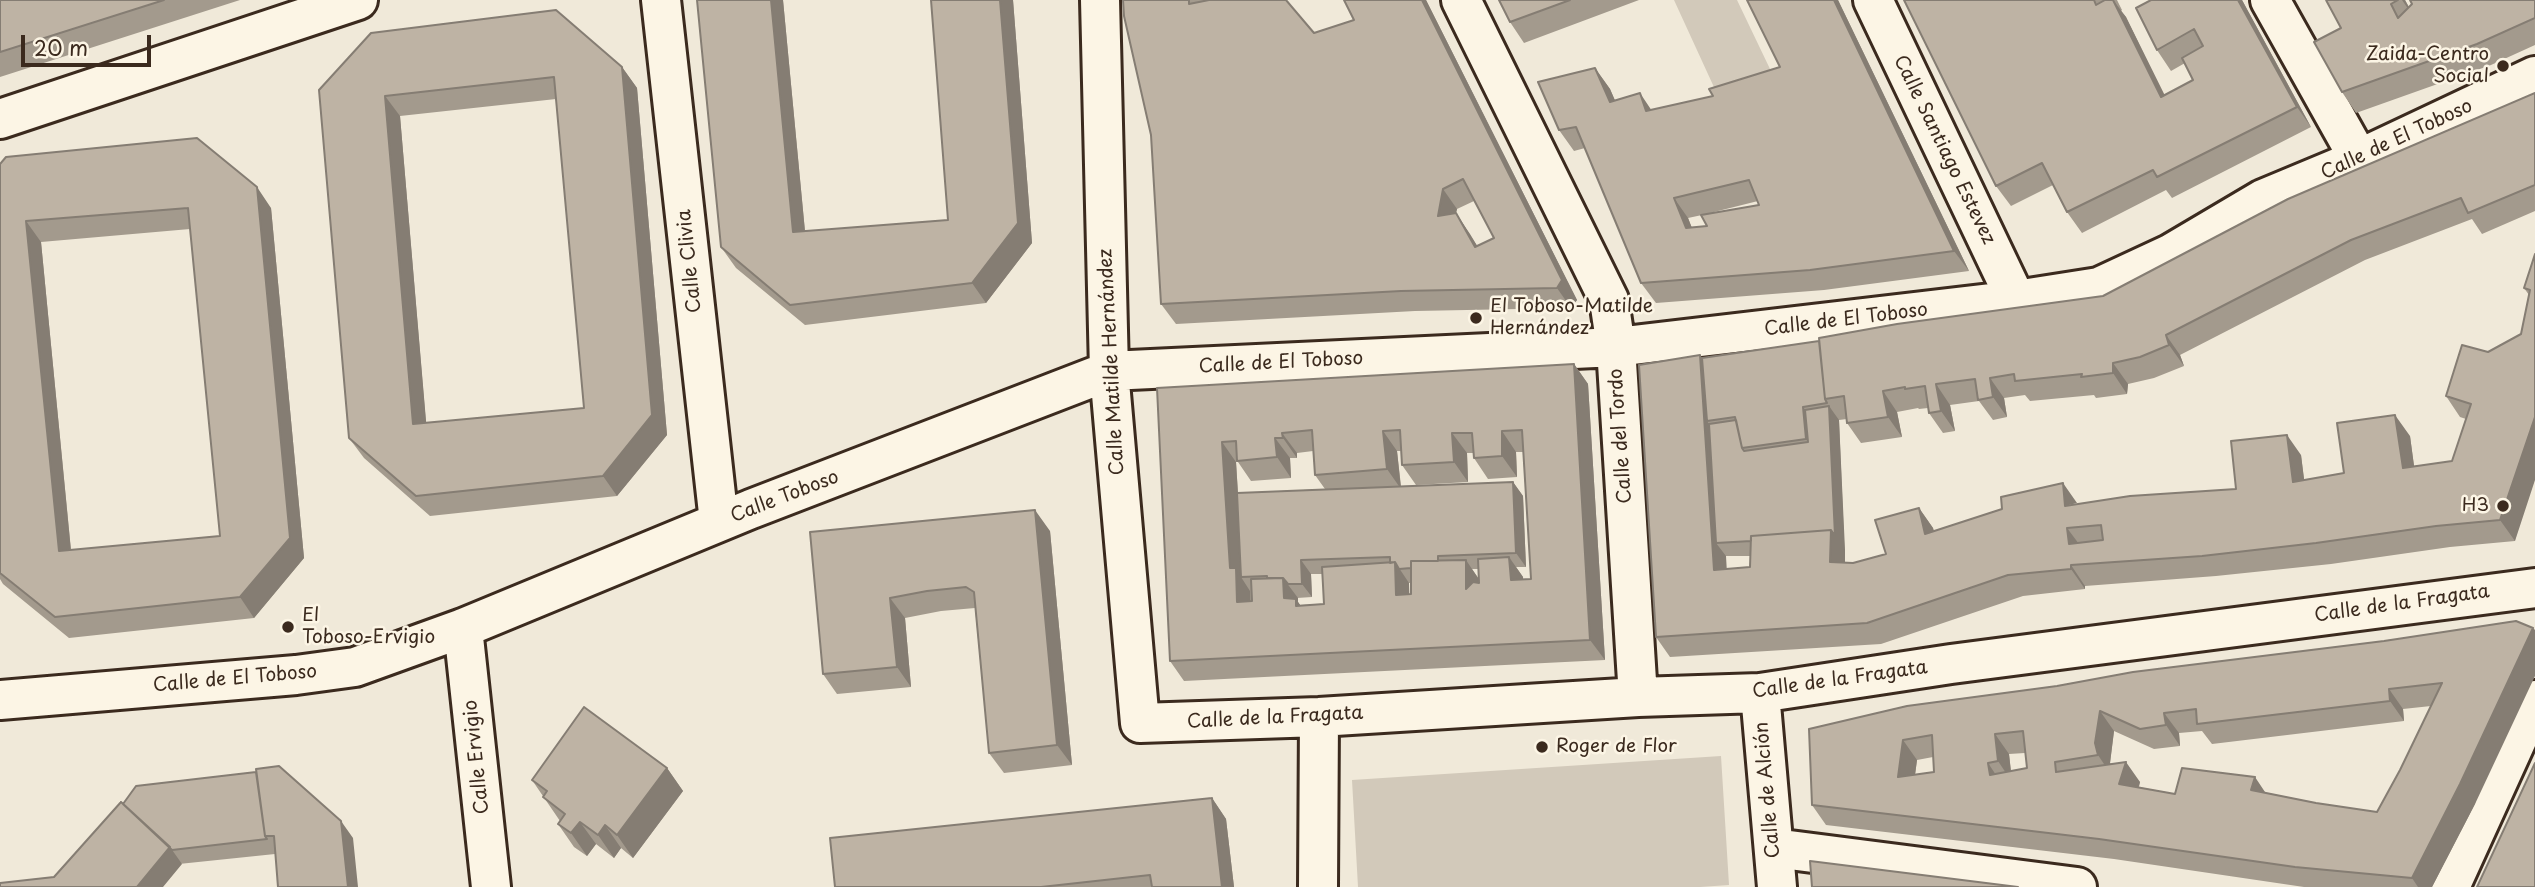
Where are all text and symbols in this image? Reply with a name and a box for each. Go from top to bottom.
scale bar [24,21,154,65]
text: 20 m [34,31,88,63]
place label: Zaida-Centro Social [2366,44,2489,88]
street label: Calle Santiago Estevez [1888,52,2000,248]
marker: Zaida-Centro Social [2495,58,2511,74]
street label: Calle de El Toboso [2318,95,2476,185]
street label: Calle Clivia [673,208,707,314]
street label: Calle Matilde Hernández [1095,248,1129,476]
place label: El Toboso-Matilde Hernández [1490,296,1653,340]
street label: Calle de El Toboso [1763,299,1929,341]
marker: El Toboso-Matilde Hernández [1468,310,1484,326]
street label: Calle de El Toboso [1198,347,1364,379]
street label: Calle del Tordo [1605,368,1637,504]
street label: Calle Toboso [728,466,842,528]
place label: H3 [2462,495,2489,517]
marker: H3 [2495,498,2511,514]
street label: Calle de la Fragata [2313,580,2491,628]
place label: El Toboso-Ervigio [302,605,435,649]
marker: El Toboso-Ervigio [280,619,296,635]
street label: Calle de la Fragata [1751,656,1929,704]
street label: Calle de El Toboso [152,660,318,698]
street label: Calle Ervigio [460,699,494,815]
street label: Calle de la Fragata [1186,702,1364,734]
street label: Calle de Alción [1751,721,1785,859]
place label: Roger de Flor [1556,736,1677,758]
marker: Roger de Flor [1534,739,1550,755]

